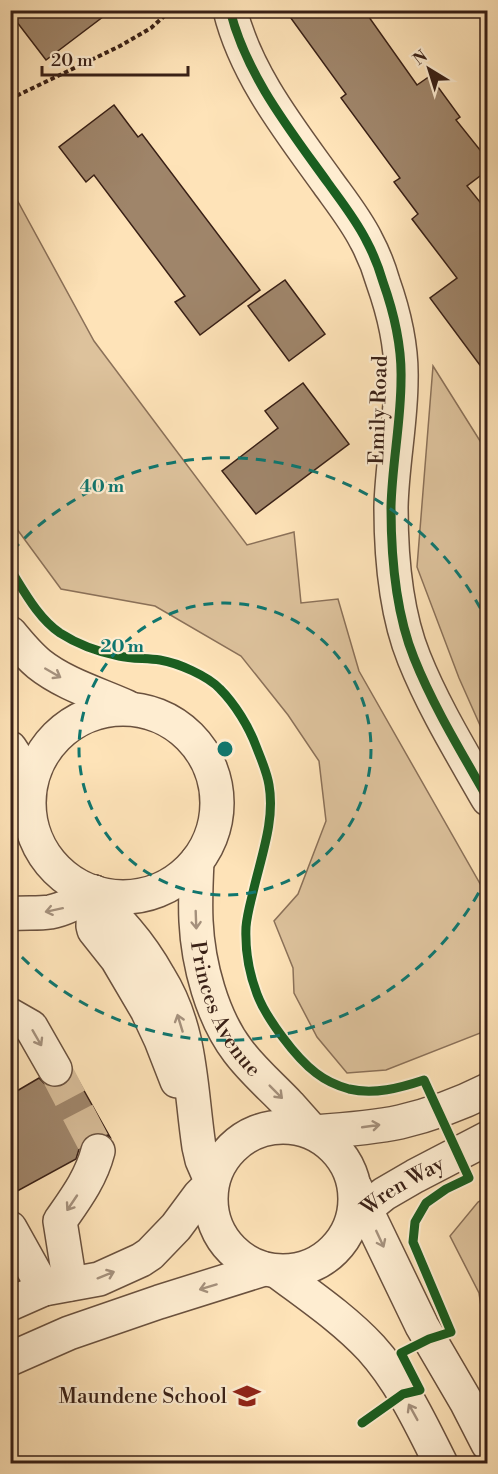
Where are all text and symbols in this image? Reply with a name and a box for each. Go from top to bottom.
scale bar [42,39,188,77]
north arrow [399,39,459,99]
text: N [409,46,432,70]
text: 20 m [51,49,93,72]
street label: Emily Road [364,355,394,465]
text: 40 m [80,475,125,498]
text: 20 m [100,635,144,658]
one-way arrow [44,667,61,679]
centre of rings [215,739,235,759]
one-way arrow [45,905,64,916]
one-way arrow [190,909,202,929]
street label: Princes Avenue [184,939,266,1083]
one-way arrow [174,1014,185,1033]
one-way arrow [32,1028,43,1046]
one-way arrow [268,1084,283,1099]
one-way arrow [361,1121,380,1132]
street label: Wren Way [355,1151,449,1222]
one-way arrow [66,1194,79,1211]
one-way arrow [375,1230,387,1248]
one-way arrow [97,1269,115,1280]
one-way arrow [199,1282,218,1293]
school or university icon: Maundene School [232,1381,262,1411]
place label: Maundene School [59,1384,227,1410]
one-way arrow [407,1404,419,1421]

